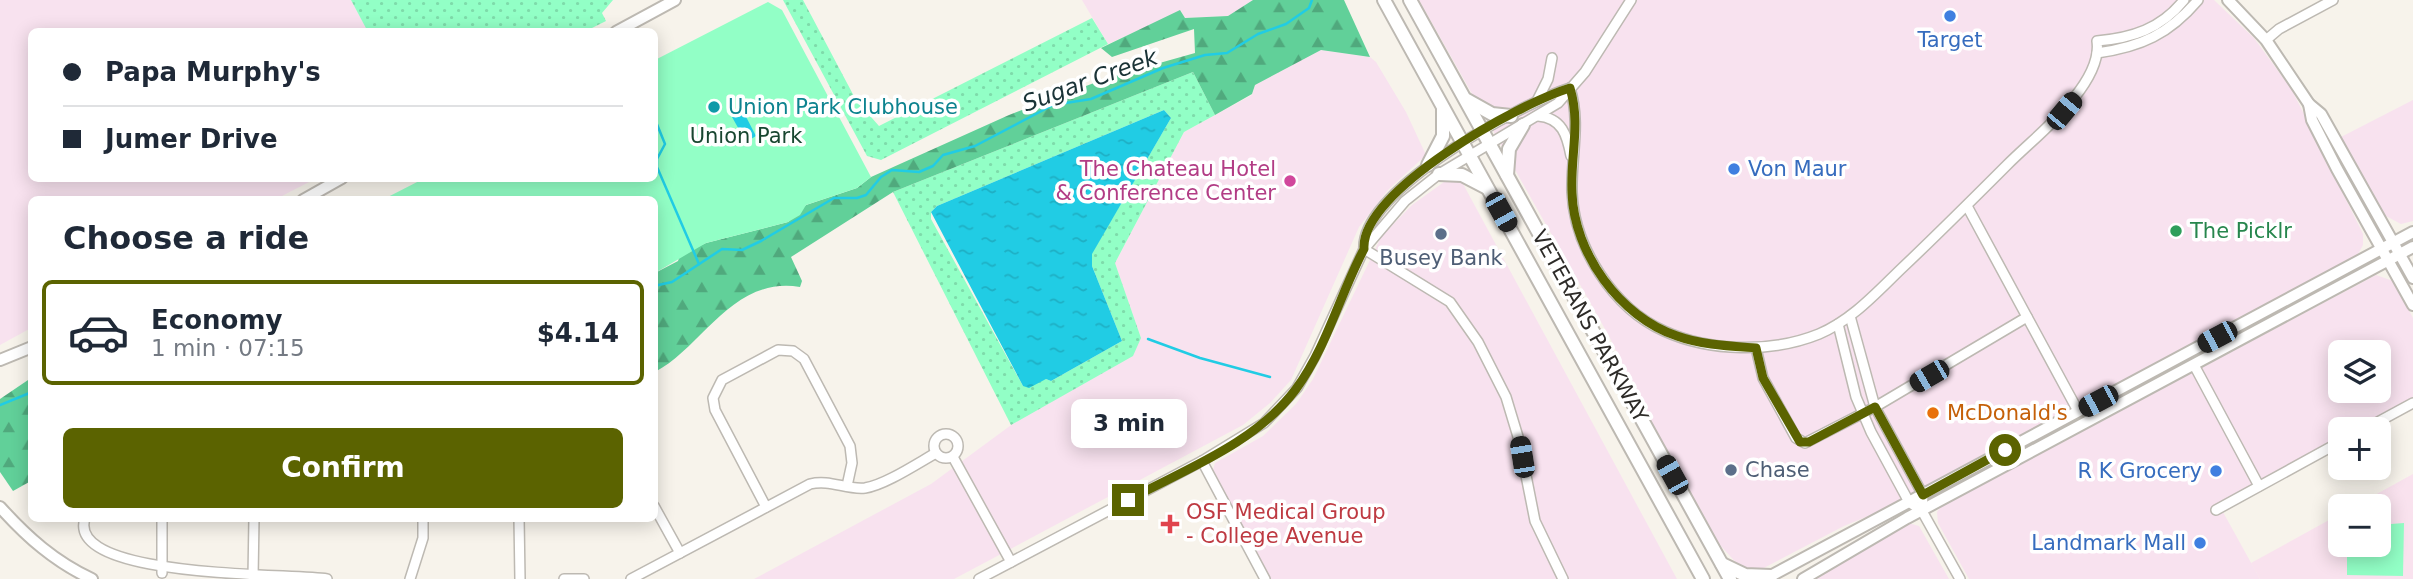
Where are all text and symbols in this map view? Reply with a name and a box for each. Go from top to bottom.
marker: Target [1942,8,1958,24]
place label: Target [1917,28,1982,52]
water label: Sugar Creek [1019,43,1163,116]
text: Papa Murphy's [105,57,321,87]
car [2043,88,2086,134]
place label: Union Park Clubhouse [728,95,958,119]
marker: Union Park Clubhouse [706,99,722,115]
text: Jumer Drive [105,124,278,154]
park label: Union Park [690,124,803,148]
place label: The Chateau Hotel & Conference Center [1056,157,1276,205]
place label: Von Maur [1748,157,1847,181]
marker: Von Maur [1726,161,1742,177]
marker: The Chateau Hotel & Conference Center [1282,173,1298,189]
car [1482,189,1521,235]
text: Choose a ride [63,219,309,257]
place label: The Picklr [2189,219,2292,243]
marker: The Picklr [2168,223,2184,239]
marker: Busey Bank [1433,226,1449,242]
street label: VETERANS PARKWAY [1527,226,1653,426]
place label: Busey Bank [1379,246,1504,270]
icon: car [67,301,130,364]
text: Economy [151,305,282,335]
text: $4.14 [537,318,619,348]
car [2194,318,2241,356]
text: 1 min · 07:15 [151,335,305,361]
map controls [2328,340,2391,557]
button: layers [2328,340,2391,403]
car [1906,356,1953,396]
car [2075,382,2122,420]
callout: 3 min [1070,398,1186,448]
place label: McDonald's [1947,401,2068,425]
marker: McDonald's [1925,405,1941,421]
text: 3 min [1093,410,1165,436]
button: + [2328,417,2391,480]
button: Confirm [63,428,623,508]
route start [1989,434,2021,466]
car [1509,435,1536,479]
car [1653,452,1692,498]
place label: Chase [1745,458,1810,482]
place label: R K Grocery [2077,459,2202,483]
marker: Chase [1723,462,1739,478]
marker: R K Grocery [2208,463,2224,479]
route end [1112,484,1144,516]
button: − [2328,494,2391,557]
place label: OSF Medical Group - College Avenue [1186,500,1386,548]
marker: OSF Medical Group - College Avenue [1160,514,1180,534]
place label: Landmark Mall [2031,531,2186,555]
marker: Landmark Mall [2192,535,2208,551]

